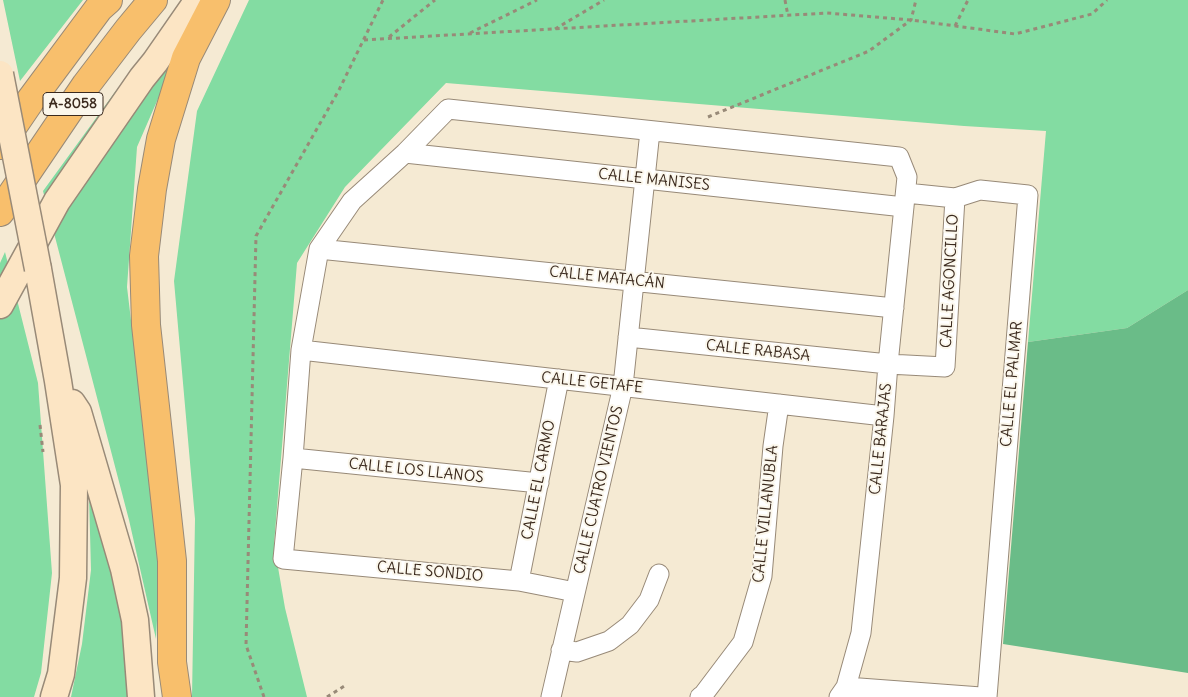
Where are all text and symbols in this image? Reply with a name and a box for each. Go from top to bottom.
road number: A-8058 [43,92,103,116]
street label: CALLE MANISES [597,165,711,195]
street label: CALLE AGONCILLO [937,213,963,349]
street label: CALLE MATACÁN [548,263,666,293]
street label: CALLE EL PALMAR [998,320,1026,448]
street label: CALLE RABASA [705,337,811,365]
street label: CALLE GETAFE [540,369,644,397]
street label: CALLE BARAJAS [866,382,896,496]
street label: CALLE CUATRO VIENTOS [571,404,627,576]
street label: CALLE EL CARMO [519,419,559,541]
street label: CALLE VILLANUBLA [750,444,782,584]
street label: CALLE LOS LLANOS [348,455,484,487]
street label: CALLE SONDIO [376,558,484,586]

